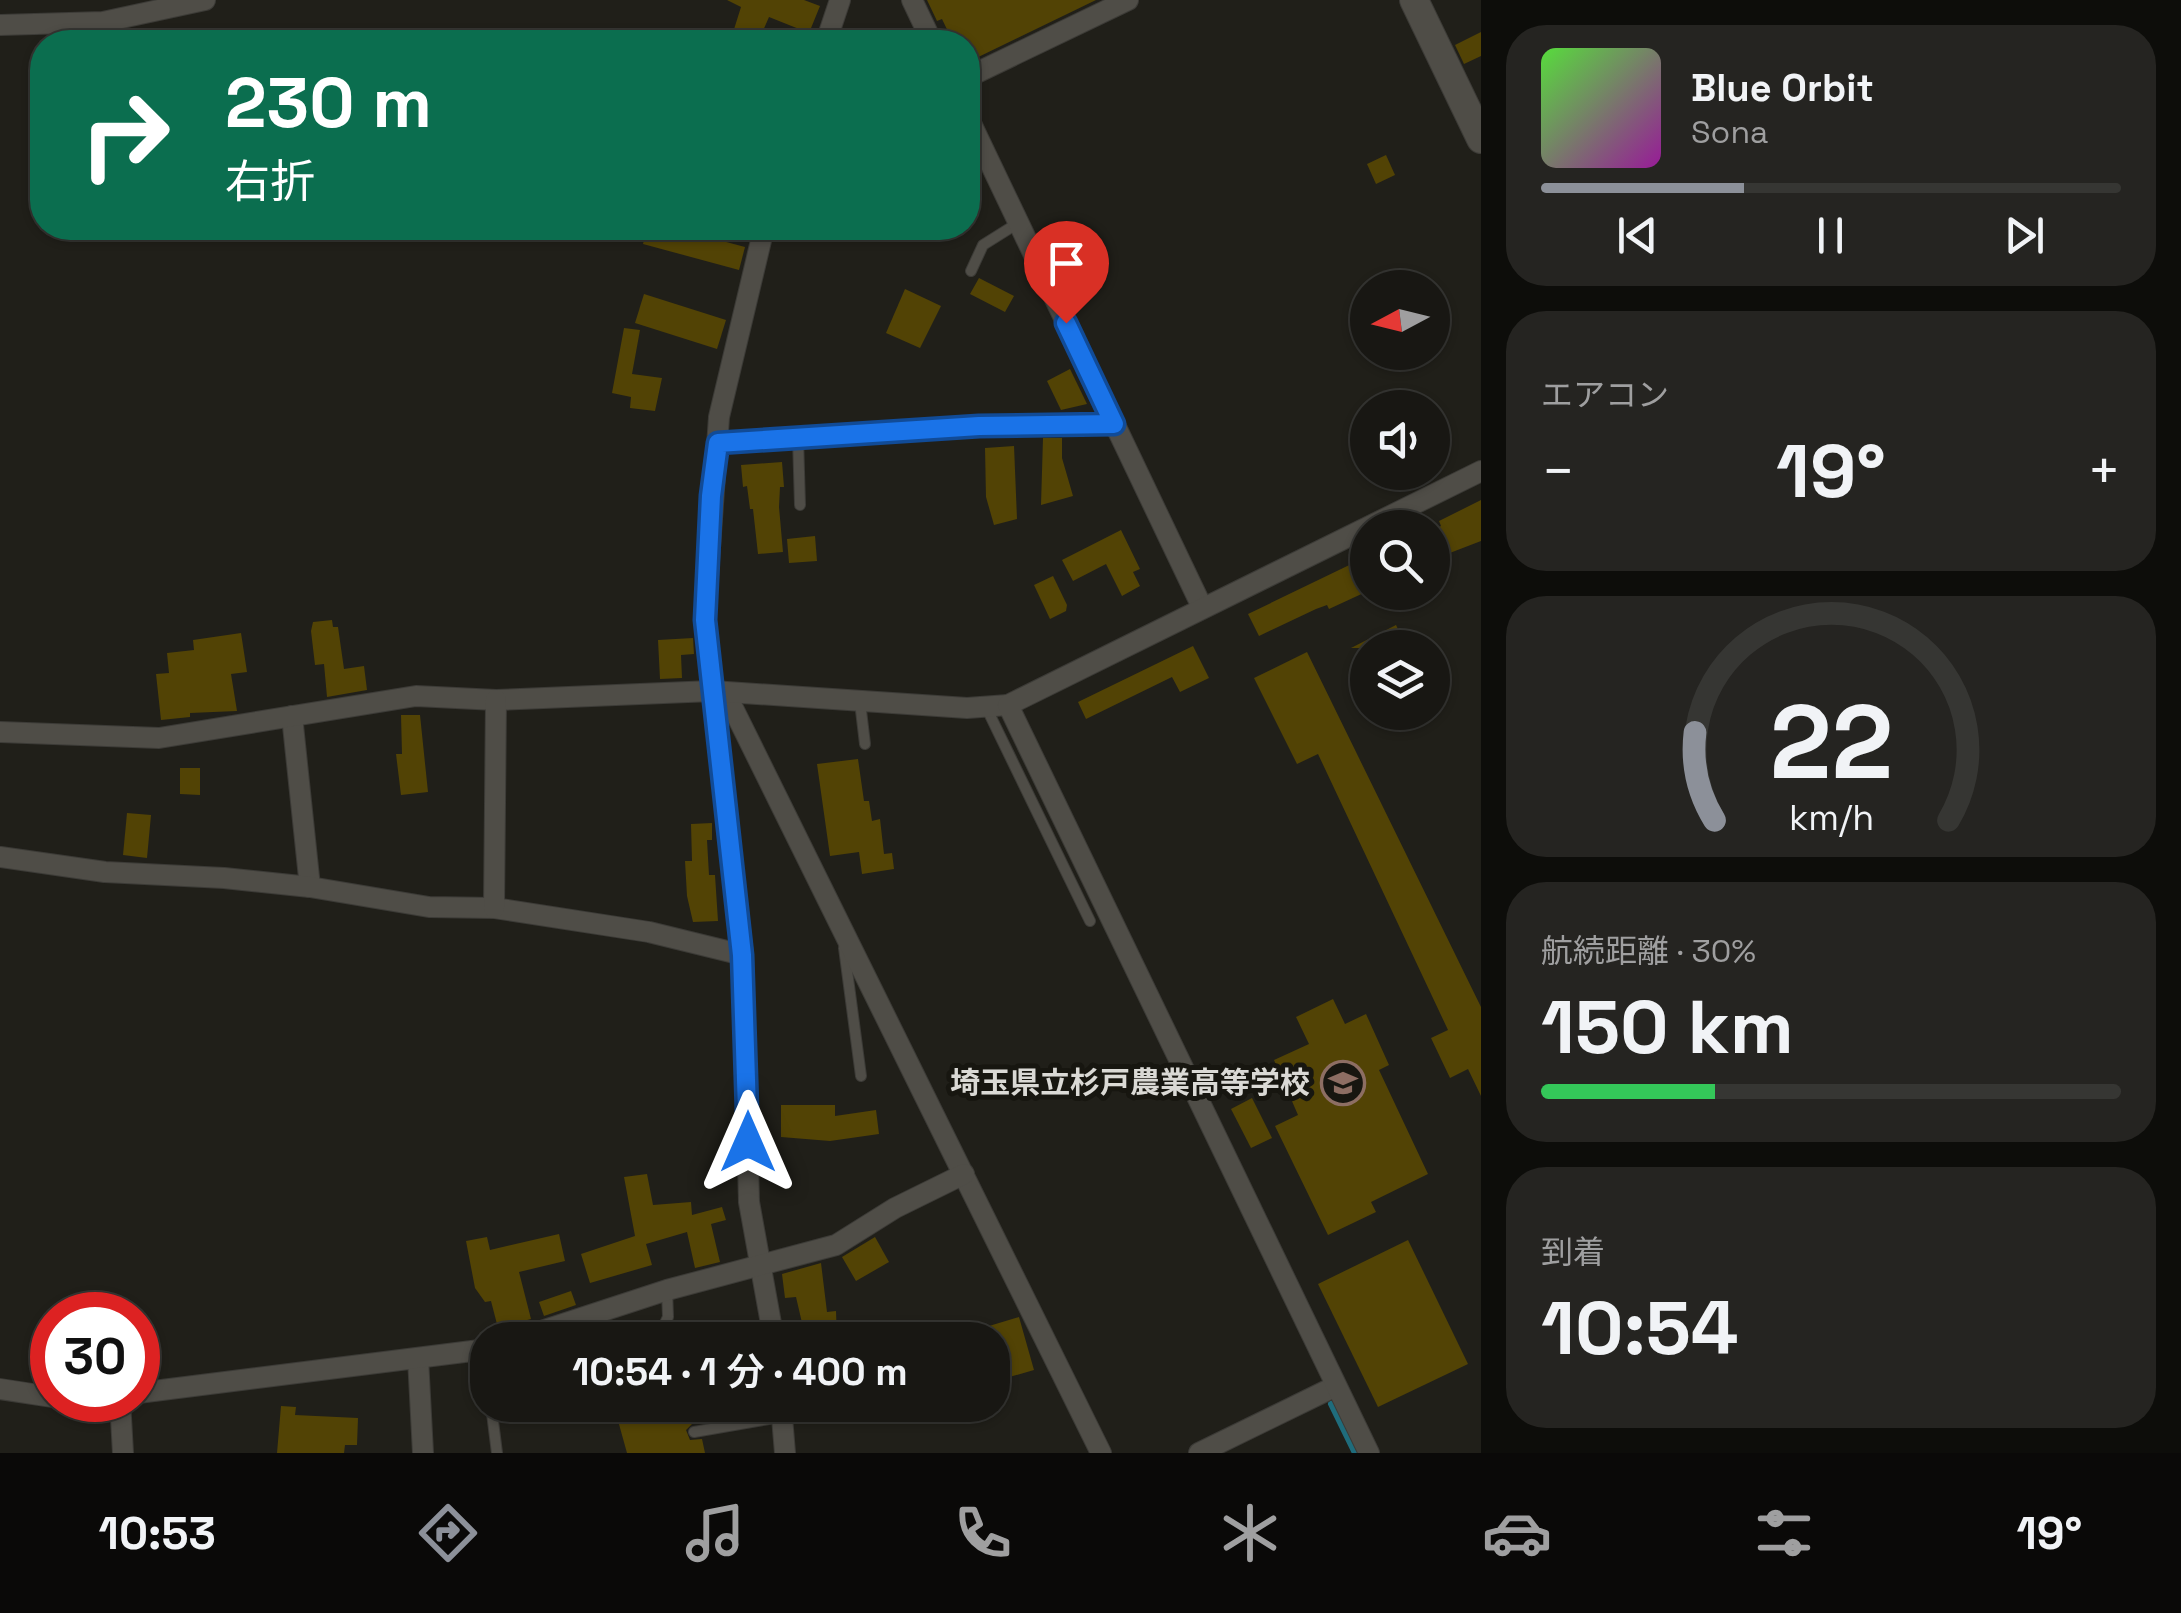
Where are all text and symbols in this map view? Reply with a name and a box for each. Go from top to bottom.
text: 230 m [225,58,432,147]
text: Blue Orbit [1691,64,1874,112]
icon: right [60,70,190,200]
text: Sona [1691,112,1768,152]
text: 右折 [225,153,315,210]
icon: previous [1610,208,1665,263]
icon: pause [1803,208,1858,263]
icon: next [1997,208,2052,263]
pin [1024,221,1109,324]
icon: arrive [1039,236,1094,291]
north arrow [1350,270,1450,370]
map controls [1350,270,1450,730]
text: エアコン [1541,375,1669,415]
button: sound [1350,390,1450,490]
text: 19° [1776,423,1886,519]
text: − [1541,436,1575,506]
text: + [2087,436,2121,506]
button: search [1350,510,1450,610]
button: layers [1350,630,1450,730]
text: 22 [1769,676,1893,808]
text: km/h [1788,795,1874,840]
text: 航続距離 · 30% [1541,931,1756,971]
text: 150 km [1541,979,1794,1075]
school or university icon: 埼玉県立杉戸農業高等学校 [1320,1060,1366,1106]
place label: 埼玉県立杉戸農業高等学校 [950,1063,1310,1102]
position arrow [696,1090,800,1194]
text: 到着 [1541,1232,1605,1272]
text: 10:54 [1541,1280,1739,1376]
speed limit sign: 30 [30,1292,160,1422]
text: 10:54 · 1 分 · 400 m [572,1348,908,1396]
icon: directions [413,1498,483,1568]
icon: music [680,1498,750,1568]
icon: phone [948,1498,1018,1568]
icon: climate [1215,1498,1285,1568]
icon: car [1482,1498,1552,1568]
icon: filters [1749,1498,1819,1568]
text: 10:53 [99,1505,216,1562]
text: 19° [2016,1505,2082,1562]

